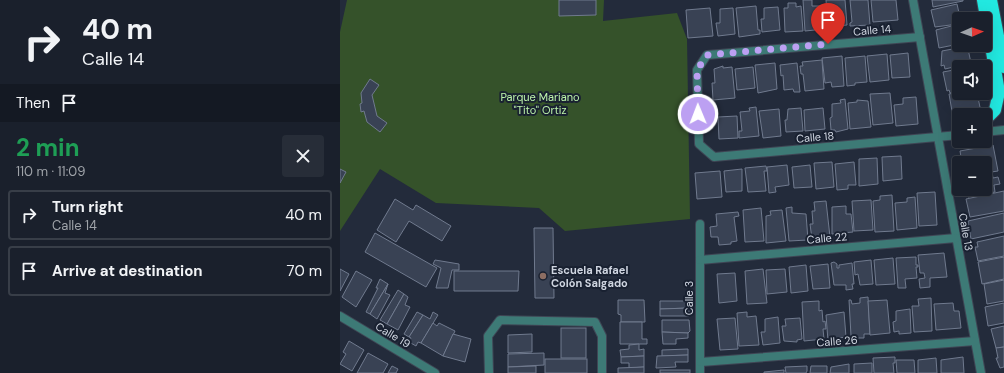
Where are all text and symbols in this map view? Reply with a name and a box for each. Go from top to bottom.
pin [811,3,845,44]
icon: arrive [817,9,839,31]
text: 40 m [82,11,153,48]
north arrow [952,12,992,52]
map controls [952,12,992,196]
icon: right [16,16,68,68]
street label: Calle 14 [852,21,892,39]
text: Calle 14 [82,47,144,71]
button: sound [952,60,992,100]
park label: Parque Mariano "Tito" Ortiz [500,90,580,117]
icon: arrive [58,92,80,114]
text: Then [16,93,50,113]
position arrow [677,93,719,135]
button: + [952,108,992,148]
street label: Calle 18 [795,128,835,146]
text: 2 min [16,132,79,163]
button: close [282,135,324,177]
button: − [952,156,992,196]
text: 110 m · 11:09 [16,163,85,180]
text: Turn right [52,197,123,217]
icon: right [18,204,40,226]
text: 40 m [285,205,322,225]
street label: Calle 13 [956,212,976,252]
text: Calle 14 [52,217,97,234]
street label: Calle 22 [806,229,848,247]
icon: arrive [18,260,40,282]
text: Arrive at destination [52,261,203,281]
text: 70 m [287,261,322,281]
place label: Escuela Rafael Colón Salgado [551,263,628,290]
marker: Escuela Rafael Colón Salgado [538,271,548,281]
street label: Calle 3 [682,281,696,315]
street label: Calle 19 [373,319,413,351]
street label: Calle 26 [816,333,858,349]

